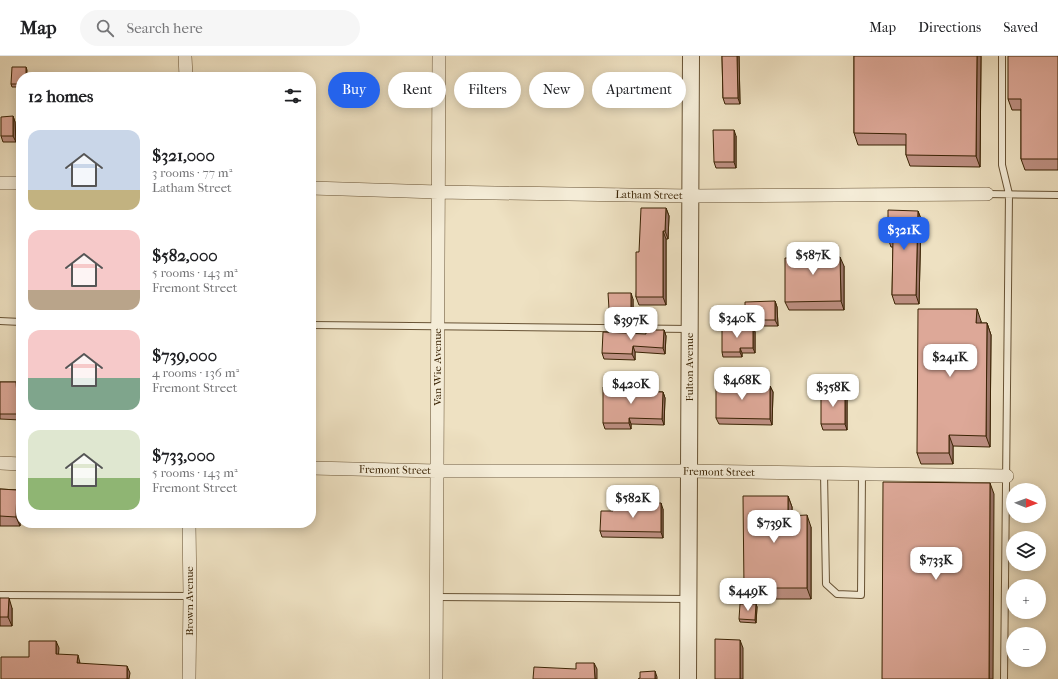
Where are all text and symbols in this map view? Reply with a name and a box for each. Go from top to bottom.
search box [80,10,360,46]
text: Map [20,17,56,39]
icon: search [94,17,116,39]
text: Search here [126,19,203,37]
text: Map [869,19,896,36]
text: Directions [918,19,981,36]
text: Saved [1003,19,1038,36]
chip: Buy [328,72,380,108]
chip: Rent [388,72,446,108]
chip: Filters [454,72,521,108]
chip: New [529,72,584,108]
chip: Apartment [592,72,686,108]
icon: filters [282,85,304,107]
text: 12 homes [28,86,93,106]
text: $321,000 [152,145,215,165]
icon: home [60,146,108,194]
text: 3 rooms · 77 m² [152,165,232,180]
text: Latham Street [152,180,232,195]
street label: Latham Street [615,188,683,202]
pin: $321K [876,217,932,251]
text: $321K [887,222,921,237]
pin: $587K [785,242,841,276]
text: $582,000 [152,245,218,265]
icon: home [60,246,108,294]
text: $587K [795,247,831,262]
text: 5 rooms · 143 m² [152,265,238,280]
text: Fremont Street [152,280,237,295]
pin: $340K [709,305,765,339]
pin: $397K [603,307,659,341]
text: $340K [719,310,755,325]
text: $397K [613,312,649,327]
street label: Van Wie Avenue [431,328,444,407]
street label: Fulton Avenue [683,332,696,401]
pin: $241K [922,344,978,378]
text: $739,000 [152,345,217,365]
icon: home [60,346,108,394]
text: $241K [932,349,968,364]
text: 4 rooms · 136 m² [152,365,239,380]
pin: $468K [714,367,770,401]
pin: $420K [603,371,659,405]
text: $468K [723,372,761,387]
pin: $358K [805,374,861,408]
text: $420K [612,376,650,391]
text: $358K [816,379,850,394]
text: Fremont Street [152,380,237,395]
text: $733,000 [152,445,215,465]
icon: home [60,446,108,494]
street label: Fremont Street [359,463,431,477]
text: 5 rooms · 143 m² [152,465,238,480]
street label: Fremont Street [683,465,755,479]
text: Fremont Street [152,480,237,495]
north arrow [1006,483,1046,523]
map controls [1006,483,1046,667]
pin: $582K [605,485,661,519]
text: $582K [615,490,651,505]
pin: $739K [746,510,802,544]
text: $739K [756,515,792,530]
button: layers [1006,531,1046,571]
pin: $733K [908,547,964,581]
text: $733K [919,552,953,567]
street label: Brown Avenue [183,566,196,636]
pin: $449K [720,578,776,612]
button: + [1006,579,1046,619]
text: $449K [729,583,767,598]
button: − [1006,627,1046,667]

